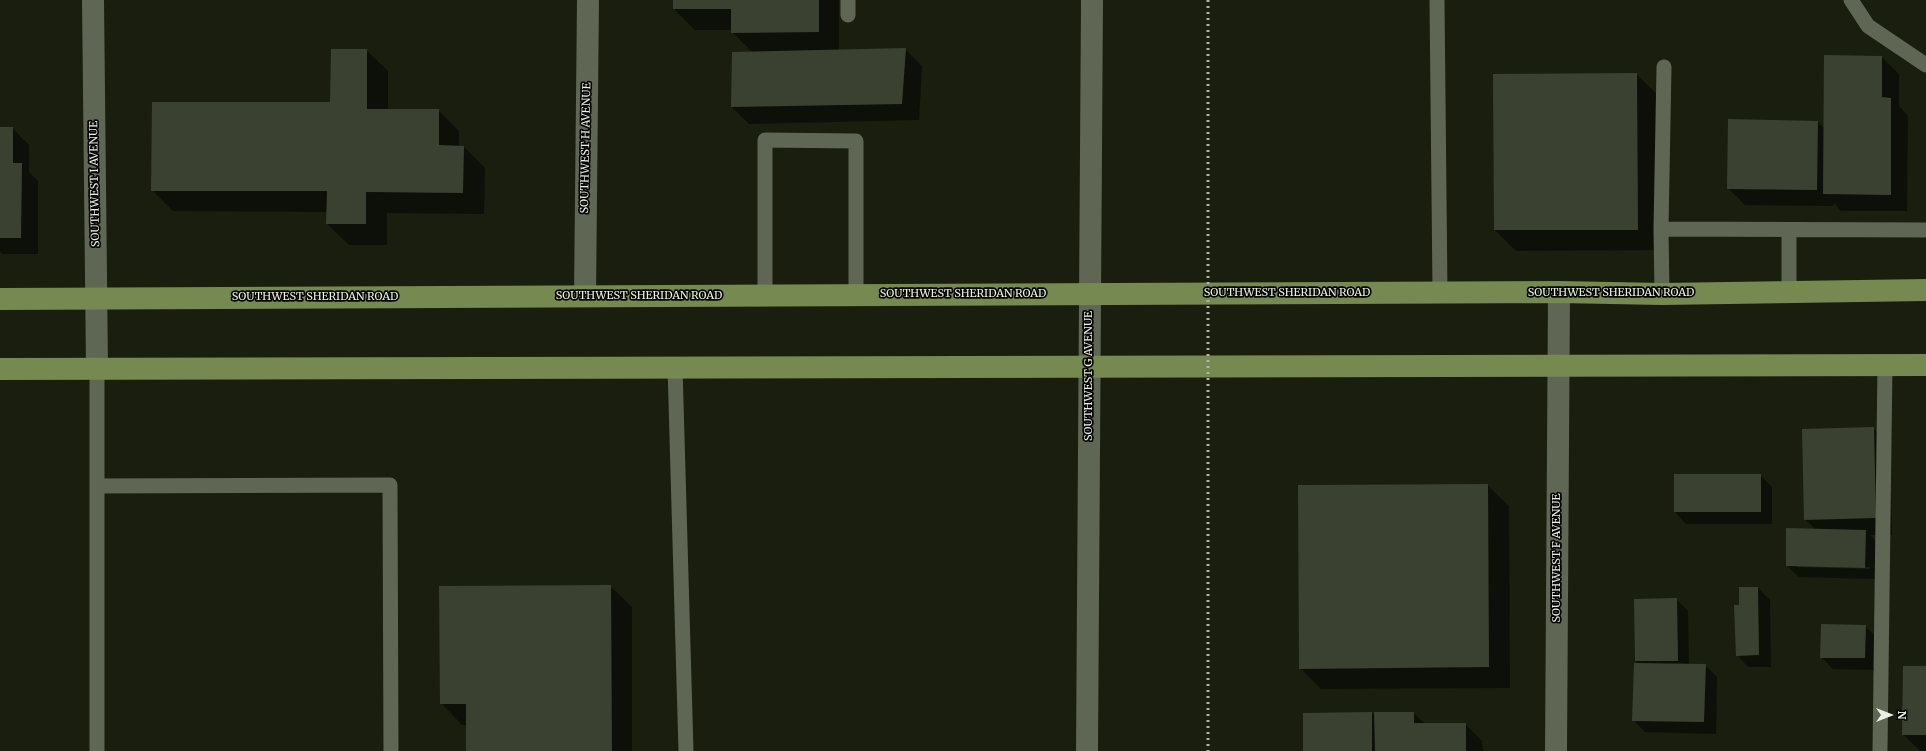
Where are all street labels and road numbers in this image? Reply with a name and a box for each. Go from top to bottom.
street label: SOUTHWEST H AVENUE [578,82,594,214]
street label: SOUTHWEST I AVENUE [87,121,103,247]
street label: SOUTHWEST SHERIDAN ROAD [1204,286,1370,300]
street label: SOUTHWEST SHERIDAN ROAD [1528,286,1694,300]
street label: SOUTHWEST SHERIDAN ROAD [880,287,1046,301]
street label: SOUTHWEST SHERIDAN ROAD [556,289,722,303]
street label: SOUTHWEST SHERIDAN ROAD [232,290,398,304]
street label: SOUTHWEST G AVENUE [1082,311,1096,441]
street label: SOUTHWEST F AVENUE [1550,494,1564,622]

